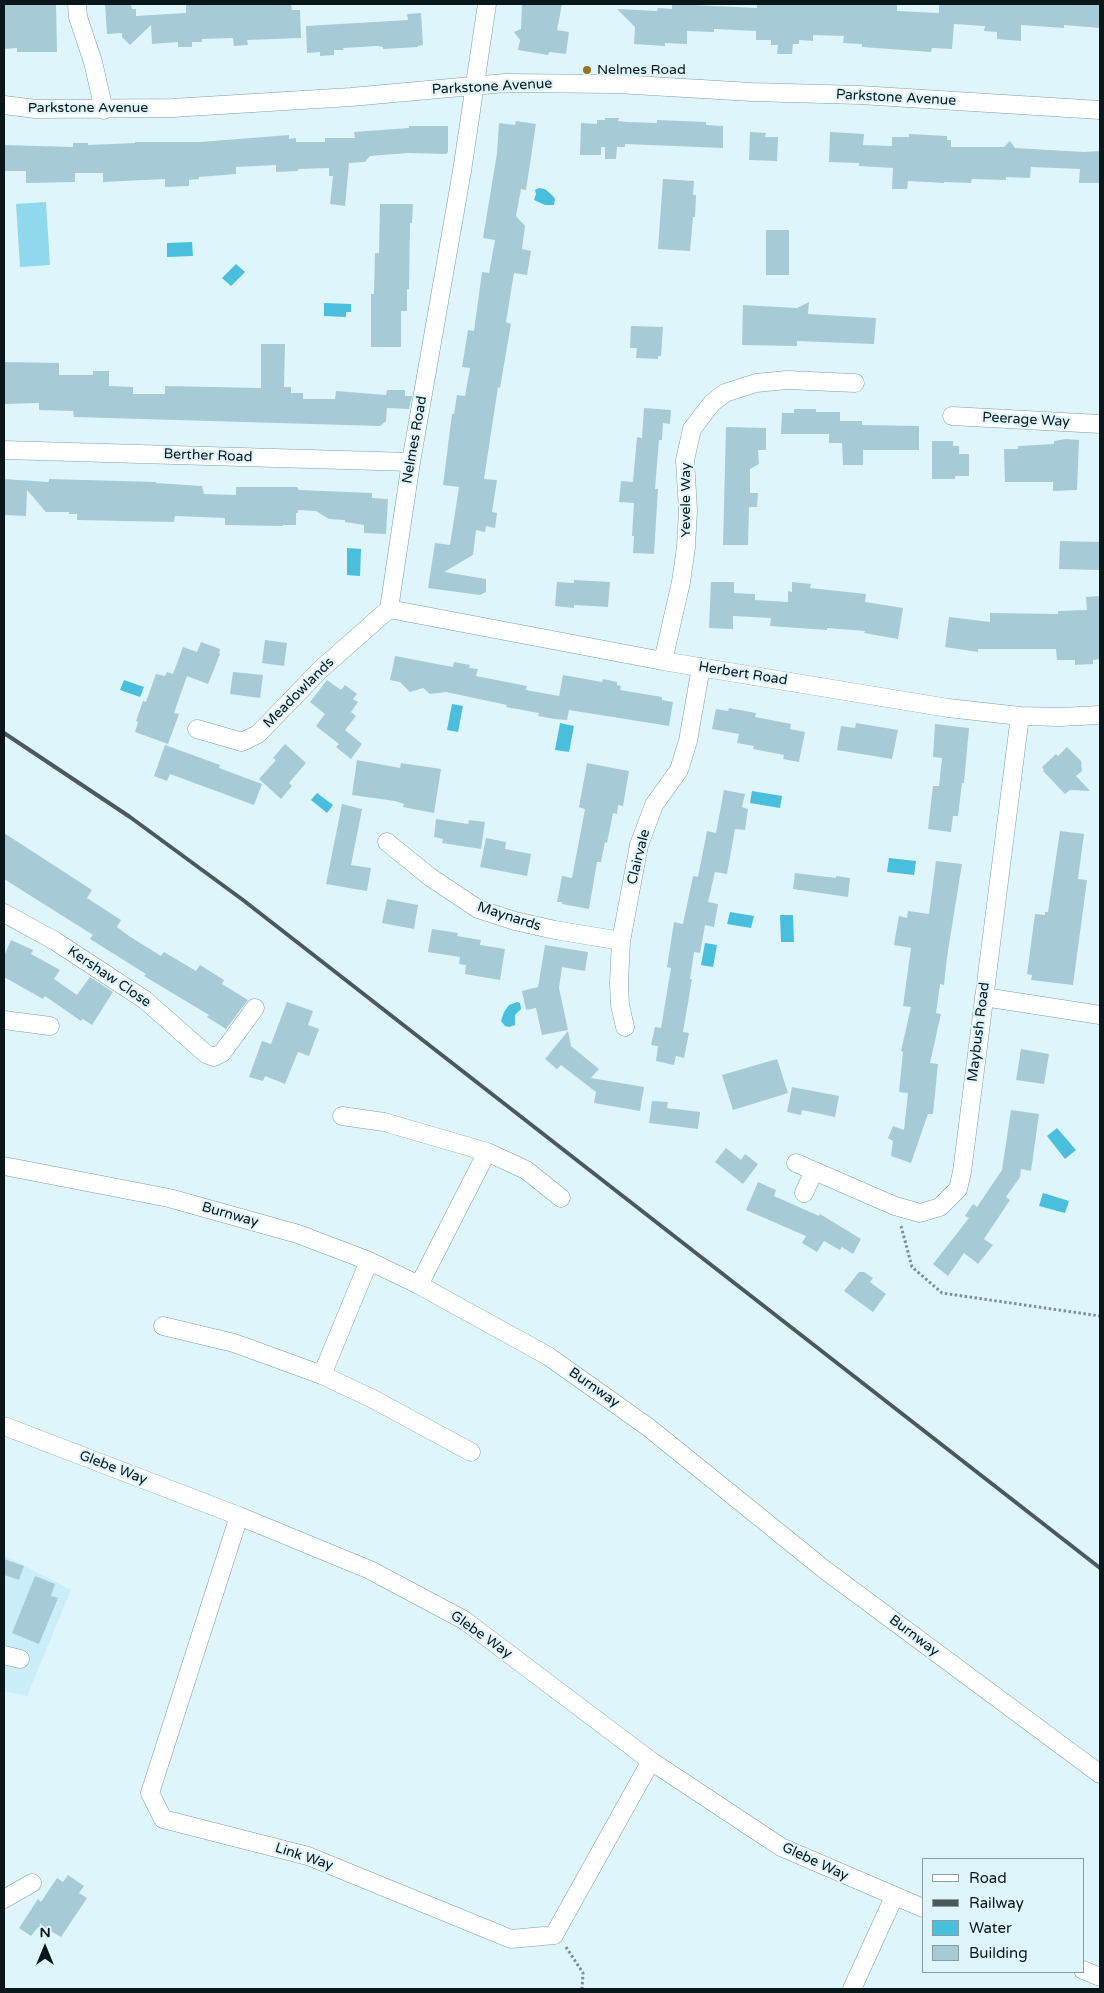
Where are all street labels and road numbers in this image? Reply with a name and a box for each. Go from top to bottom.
street label: Parkstone Avenue [431,75,553,99]
street label: Parkstone Avenue [835,86,957,110]
street label: Parkstone Avenue [28,100,148,116]
street label: Nelmes Road [399,395,431,485]
street label: Peerage Way [982,409,1070,431]
street label: Berther Road [163,446,253,466]
street label: Yevele Way [678,463,694,537]
street label: Meadowlands [260,654,338,732]
street label: Herbert Road [697,659,789,689]
street label: Clairvale [624,828,654,886]
street label: Maynards [475,899,543,935]
street label: Kershaw Close [64,943,154,1011]
street label: Maybush Road [965,981,993,1083]
street label: Burnway [200,1199,260,1231]
street label: Burnway [565,1364,623,1412]
street label: Glebe Way [77,1447,149,1489]
street label: Glebe Way [447,1608,515,1662]
street label: Burnway [886,1612,942,1660]
street label: Glebe Way [779,1839,851,1885]
street label: Link Way [273,1840,335,1874]

